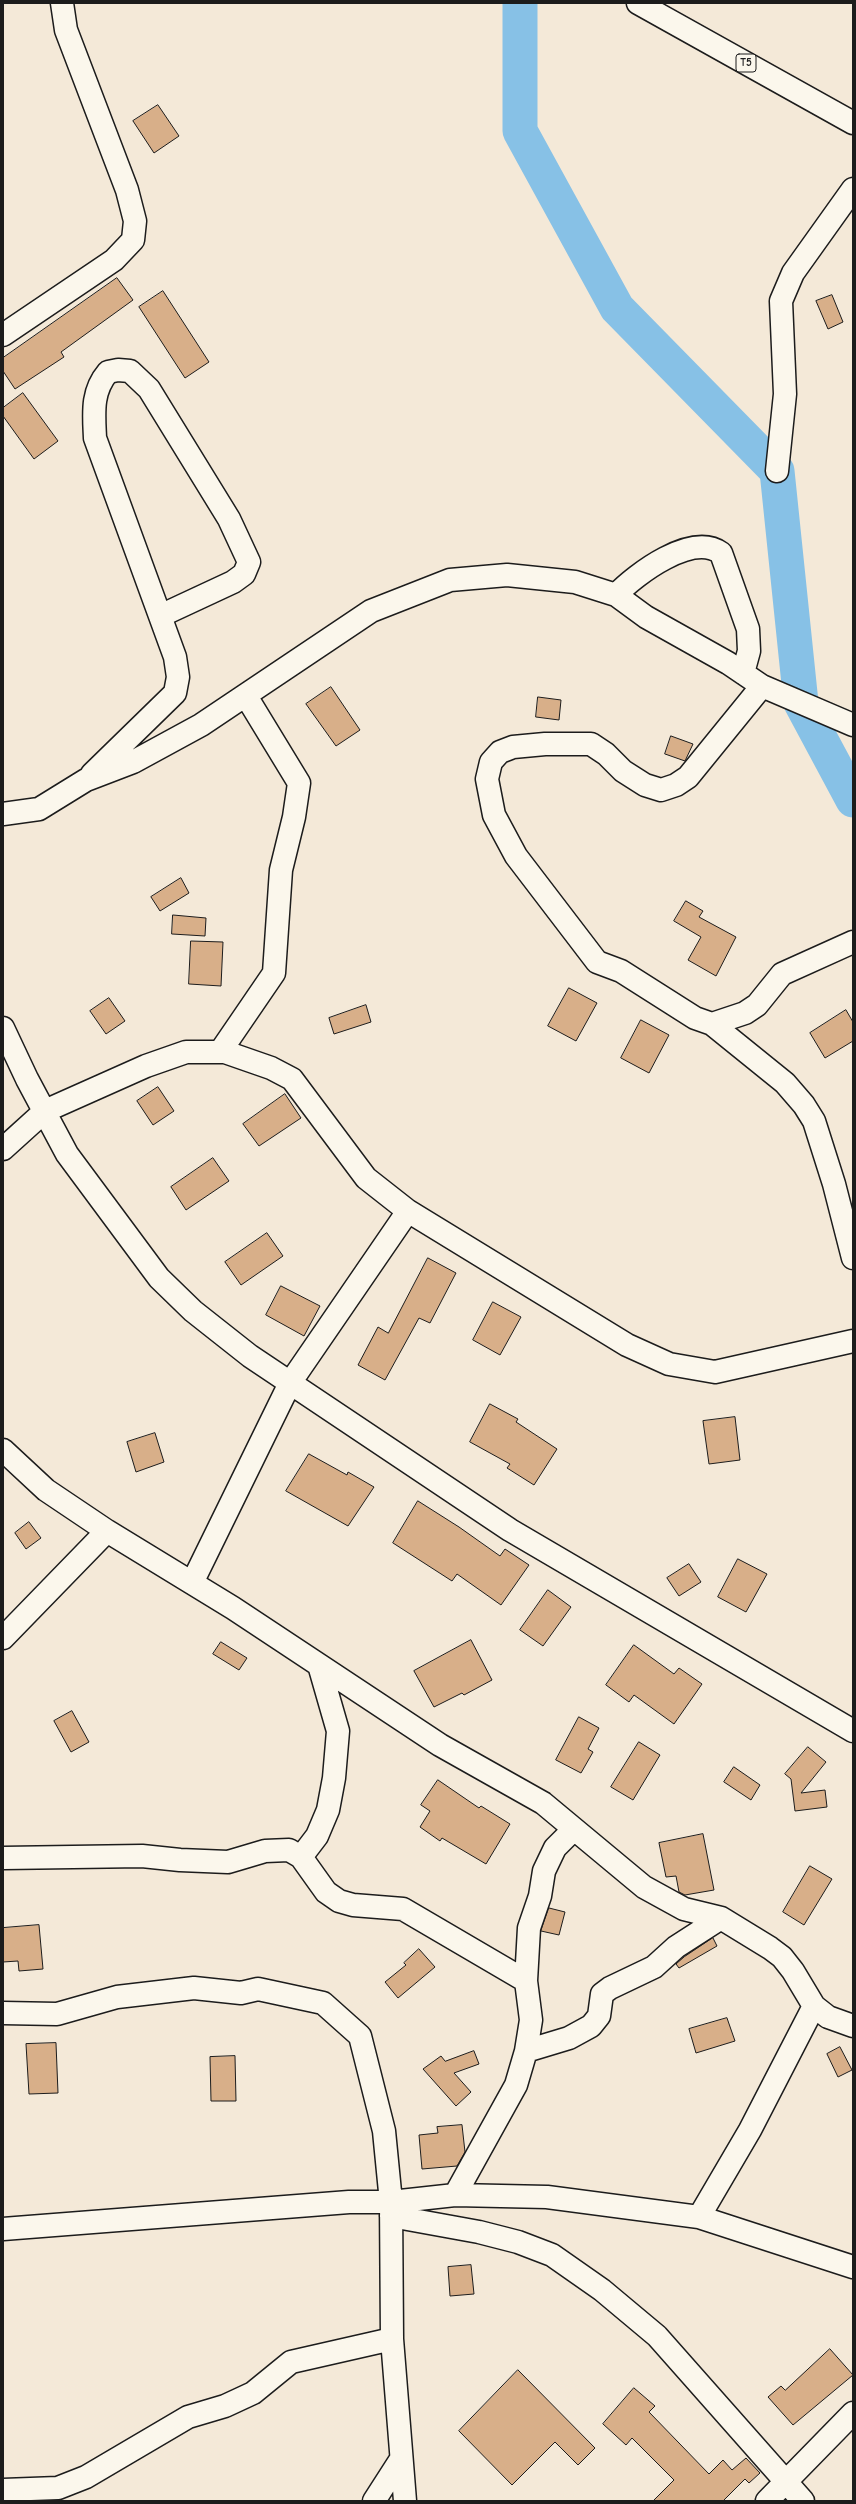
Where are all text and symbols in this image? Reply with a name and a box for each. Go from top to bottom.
road number: T5 [736,54,756,72]

